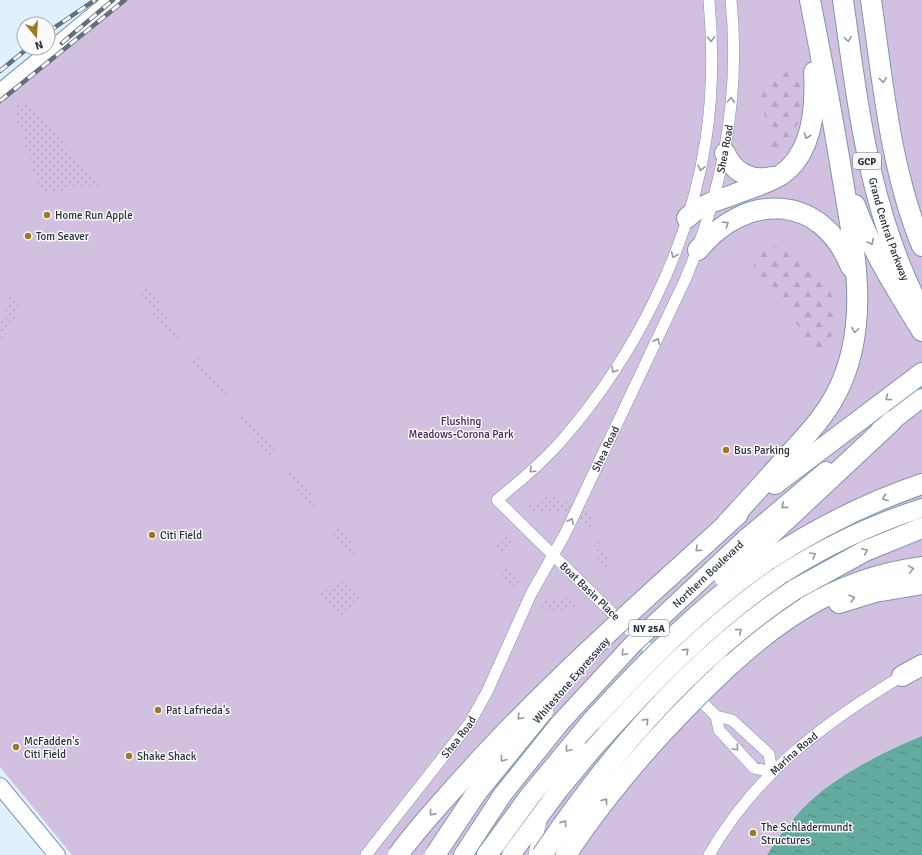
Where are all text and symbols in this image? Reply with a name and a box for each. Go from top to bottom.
north arrow [16,16,56,56]
one-way arrow [707,36,715,42]
one-way arrow [843,36,852,42]
text: N [33,38,45,52]
one-way arrow [878,77,887,83]
one-way arrow [727,97,736,103]
street label: Shea Road [714,124,736,175]
one-way arrow [804,133,812,140]
road number: GCP [853,153,881,169]
one-way arrow [697,165,705,171]
street label: Grand Central Parkway [866,176,912,283]
place label: Home Run Apple [55,209,133,222]
marker: Home Run Apple [42,210,52,220]
one-way arrow [722,221,729,229]
place label: Tom Seaver [36,230,89,243]
marker: Tom Seaver [23,231,33,241]
one-way arrow [866,238,874,246]
one-way arrow [670,251,678,258]
one-way arrow [851,327,860,333]
one-way arrow [652,337,660,345]
one-way arrow [611,366,619,373]
one-way arrow [886,393,893,400]
park label: Flushing Meadows-Corona Park [409,415,514,441]
street label: Shea Road [589,424,622,474]
place label: Bus Parking [734,444,790,457]
marker: Bus Parking [721,445,731,455]
one-way arrow [529,466,537,473]
one-way arrow [882,493,889,501]
one-way arrow [781,501,789,508]
one-way arrow [566,518,574,525]
place label: Citi Field [160,529,202,542]
marker: Citi Field [147,530,157,540]
street label: Northern Boulevard [670,538,746,611]
one-way arrow [695,545,703,552]
one-way arrow [861,548,868,556]
one-way arrow [809,553,816,560]
street label: Boat Basin Place [557,560,622,623]
one-way arrow [907,565,914,573]
one-way arrow [849,595,856,603]
road number: NY 25A [629,620,669,636]
one-way arrow [734,629,741,636]
street label: Whitestone Expressway [530,634,613,726]
one-way arrow [621,648,629,656]
one-way arrow [682,648,689,655]
place label: Pat Lafrieda's [166,704,230,717]
marker: Pat Lafrieda's [153,705,163,715]
one-way arrow [517,712,525,720]
street label: Shea Road [439,714,479,761]
one-way arrow [641,719,648,726]
street label: Marina Road [767,729,821,778]
place label: McFadden's Citi Field [24,735,79,761]
marker: McFadden's Citi Field [11,742,21,752]
one-way arrow [731,743,739,751]
one-way arrow [566,745,573,752]
place label: Shake Shack [137,750,197,763]
marker: Shake Shack [124,751,134,761]
one-way arrow [501,755,508,762]
one-way arrow [600,798,607,805]
one-way arrow [429,808,436,815]
one-way arrow [559,820,566,827]
place label: The Schladermundt Structures [761,821,852,847]
marker: The Schladermundt Structures [748,828,758,838]

